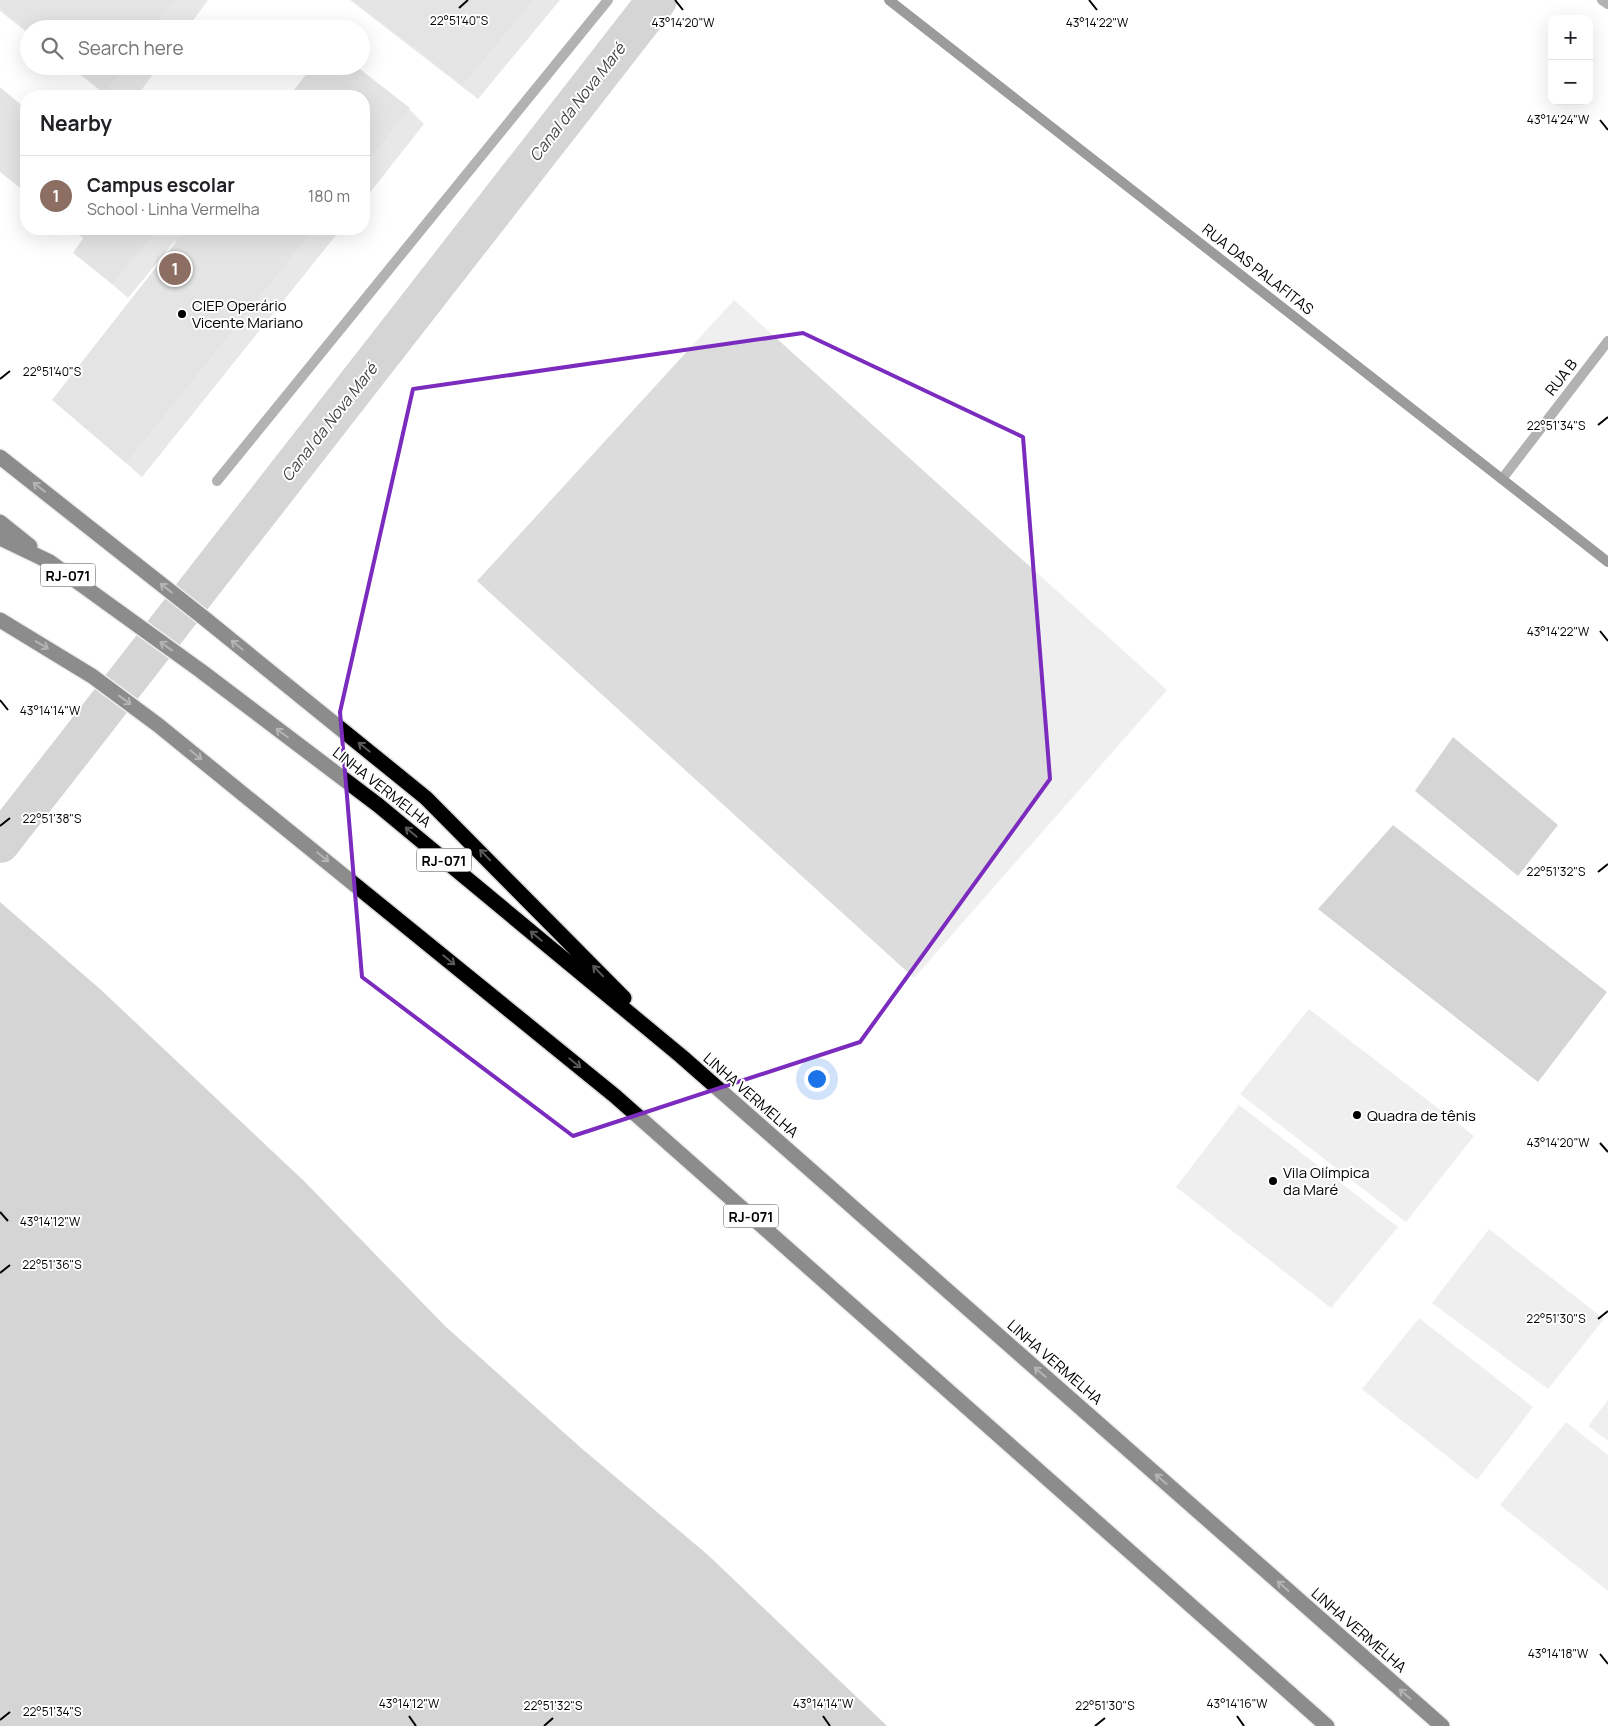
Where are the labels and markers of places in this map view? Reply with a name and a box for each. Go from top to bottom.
pin: 1 [159,250,191,288]
place label: CIEP Operário Vicente Mariano [192,295,303,333]
marker: CIEP Operário Vicente Mariano [176,308,188,320]
place label: Quadra de tênis [1367,1105,1476,1126]
marker: Quadra de tênis [1351,1109,1363,1121]
place label: Vila Olímpica da Maré [1283,1162,1370,1200]
marker: Vila Olímpica da Maré [1267,1175,1279,1187]

